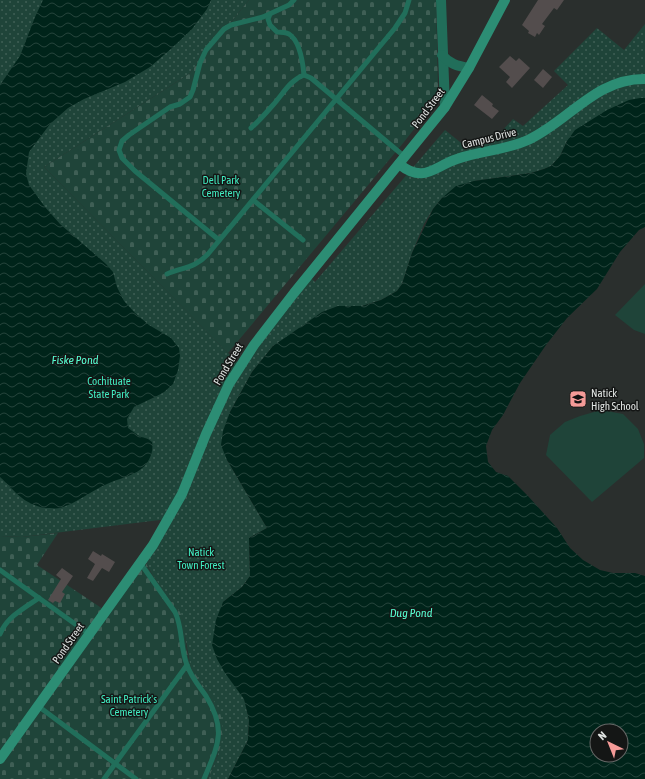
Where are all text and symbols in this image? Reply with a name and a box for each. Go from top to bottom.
street label: Pond Street [409,86,447,130]
street label: Campus Drive [461,125,517,151]
park label: Dell Park Cemetery [202,174,241,199]
street label: Pond Street [211,341,245,387]
water label: Fiske Pond [52,353,99,367]
park label: Cochituate State Park [87,375,131,400]
place label: Natick High School [591,387,639,412]
school or university icon: Natick High School [568,389,588,409]
park label: Natick Town Forest [177,546,225,571]
water label: Dug Pond [390,606,433,620]
street label: Pond Street [50,620,86,666]
park label: Saint Patrick's Cemetery [101,693,157,718]
north arrow [589,723,629,763]
text: N [596,729,609,742]

